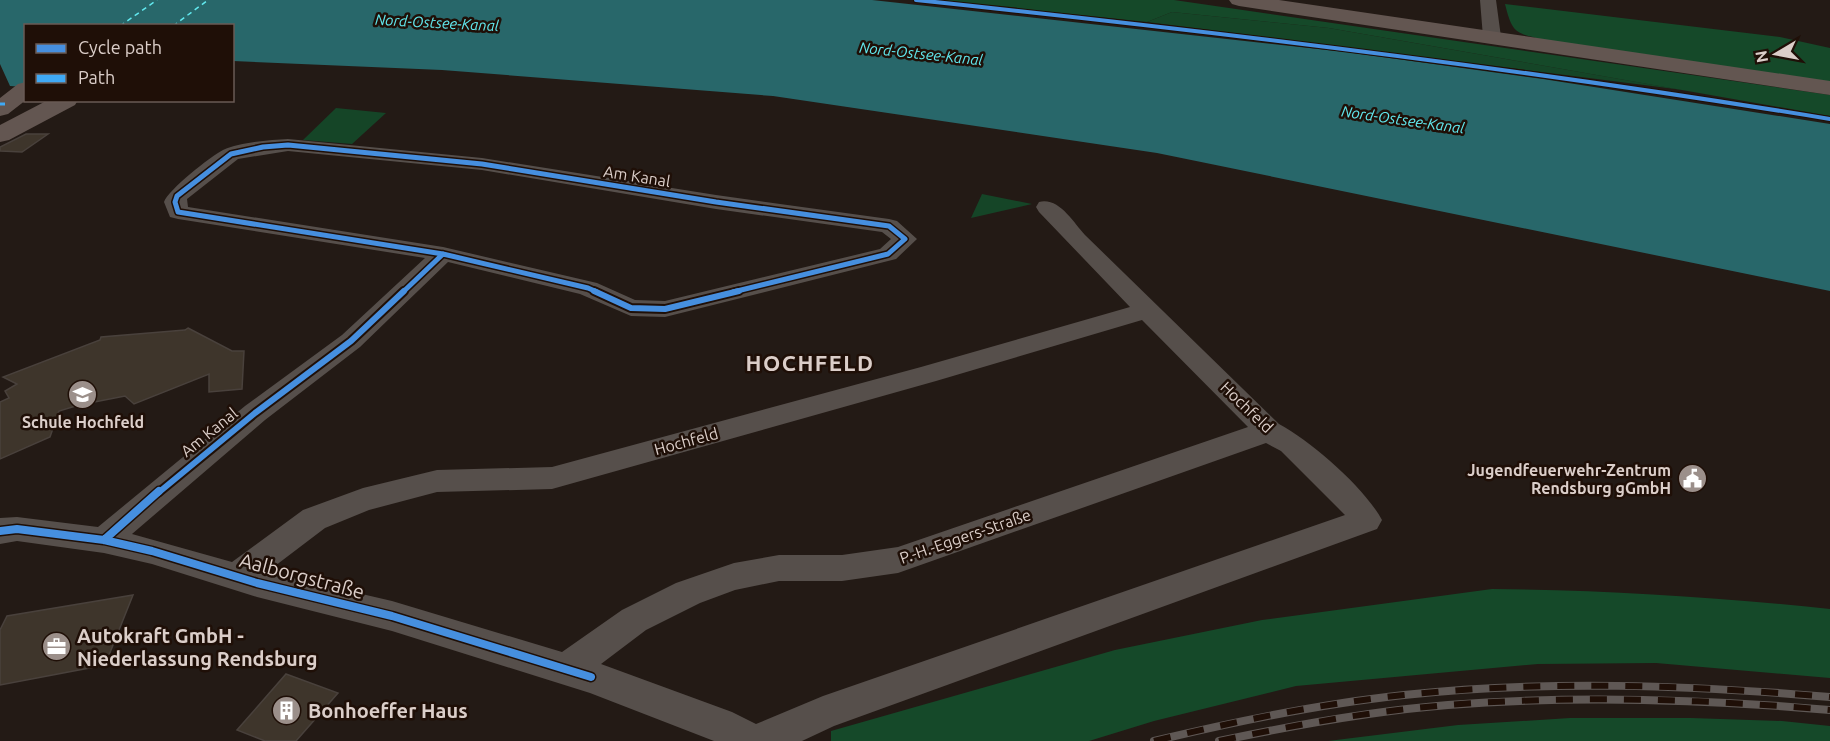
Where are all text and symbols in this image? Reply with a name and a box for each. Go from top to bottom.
water label: Nord-Ostsee-Kanal [375,11,500,34]
legend [24,24,234,102]
north arrow [1746,24,1806,84]
text: Cycle path [78,37,162,57]
water label: Nord-Ostsee-Kanal [858,39,984,69]
text: N [1751,49,1771,64]
text: Path [78,67,115,87]
water label: Nord-Ostsee-Kanal [1340,102,1467,137]
street label: Am Kanal [602,162,672,190]
district label: HOCHFELD [746,350,874,375]
school or university icon: Schule Hochfeld [67,378,99,410]
street label: Hochfeld [1217,378,1277,436]
street label: Am Kanal [177,404,241,460]
place label: Schule Hochfeld [22,413,144,431]
street label: Hochfeld [652,424,720,458]
place label: Jugendfeuerwehr-Zentrum Rendsburg gGmbH [1467,461,1671,497]
public building icon: Jugendfeuerwehr-Zentrum Rendsburg gGmbH [1676,463,1708,495]
street label: P.-H.-Eggers-Straße [897,505,1033,567]
street label: Aalborgstraße [237,548,367,603]
place label: Autokraft GmbH - Niederlassung Rendsburg [77,624,318,670]
office icon: Autokraft GmbH - Niederlassung Rendsburg [40,631,72,663]
building icon: Bonhoeffer Haus [271,695,303,727]
place label: Bonhoeffer Haus [308,699,468,722]

